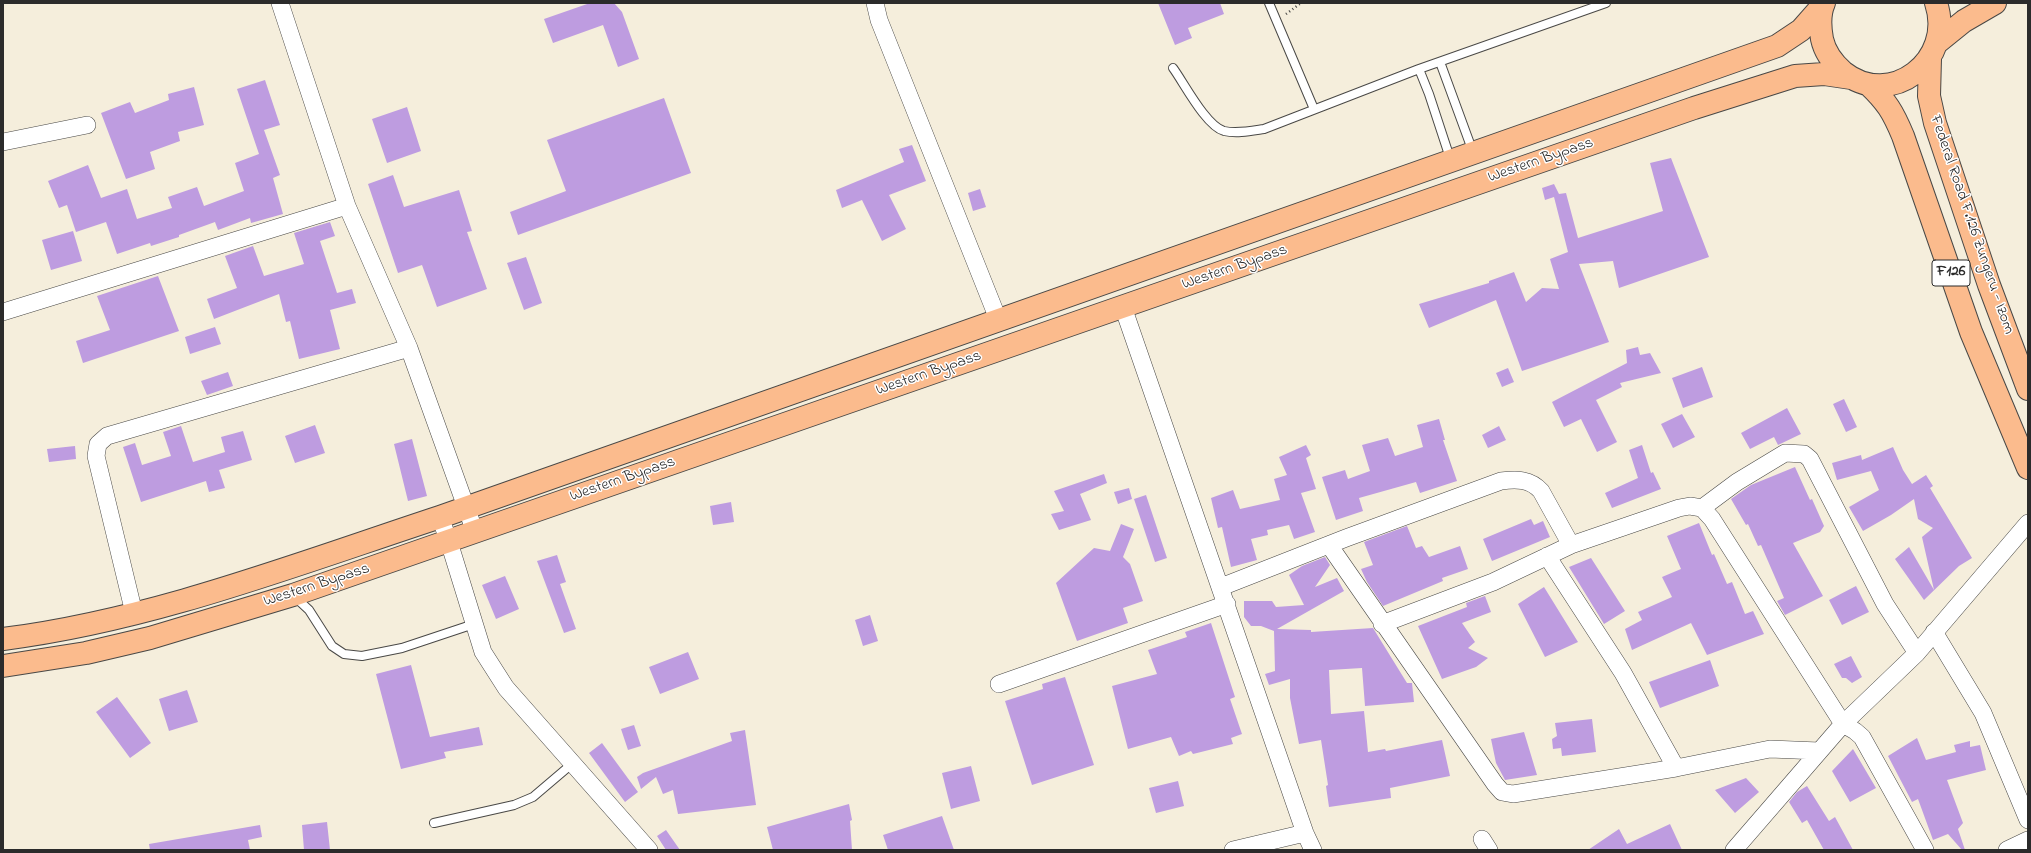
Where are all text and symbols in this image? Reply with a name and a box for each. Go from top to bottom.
street label: Federal Road F.126 Zungeru - Izom [1924,113,2018,337]
street label: Western Bypass [1486,134,1596,188]
street label: Western Bypass [1180,241,1290,295]
road number: F126 [1932,260,1970,286]
street label: Western Bypass [874,347,984,401]
street label: Western Bypass [568,453,678,507]
street label: Western Bypass [262,560,372,612]

